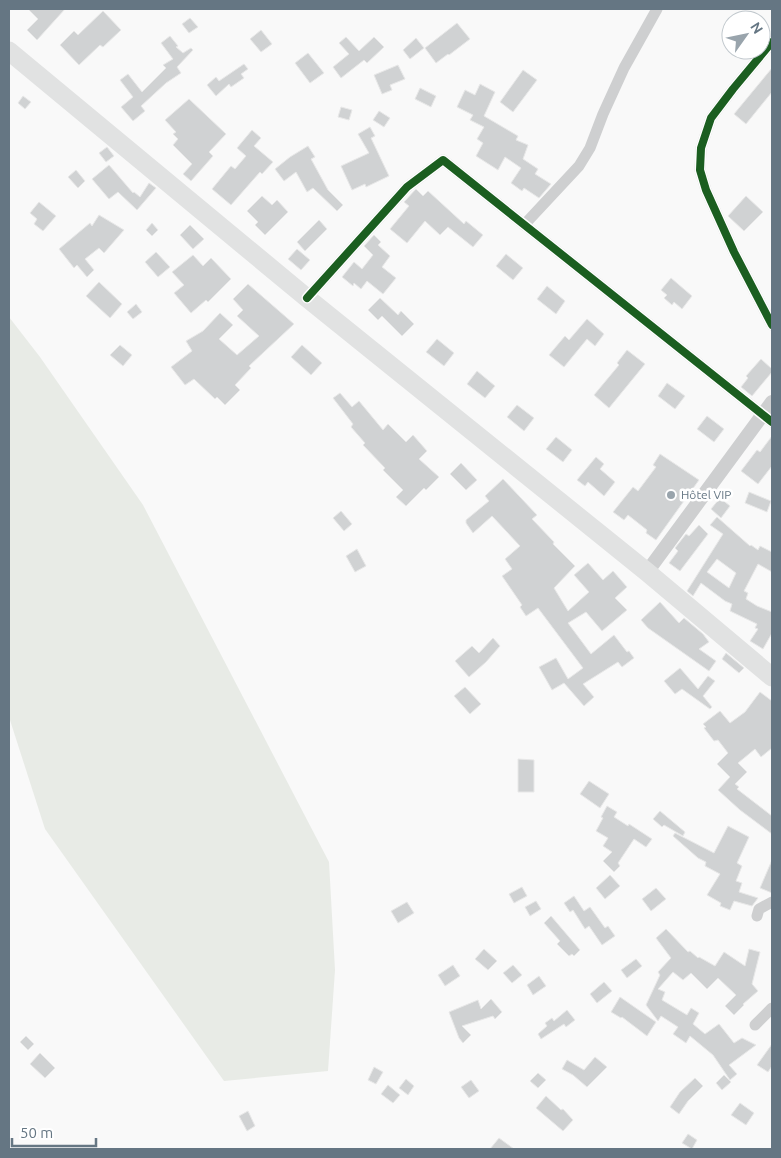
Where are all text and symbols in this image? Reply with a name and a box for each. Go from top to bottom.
north arrow [721,10,771,60]
text: N [747,19,766,37]
place label: Hôtel VIP [681,488,731,501]
marker: Hôtel VIP [665,489,677,501]
scale bar [12,1116,96,1148]
text: 50 m [20,1124,53,1141]

